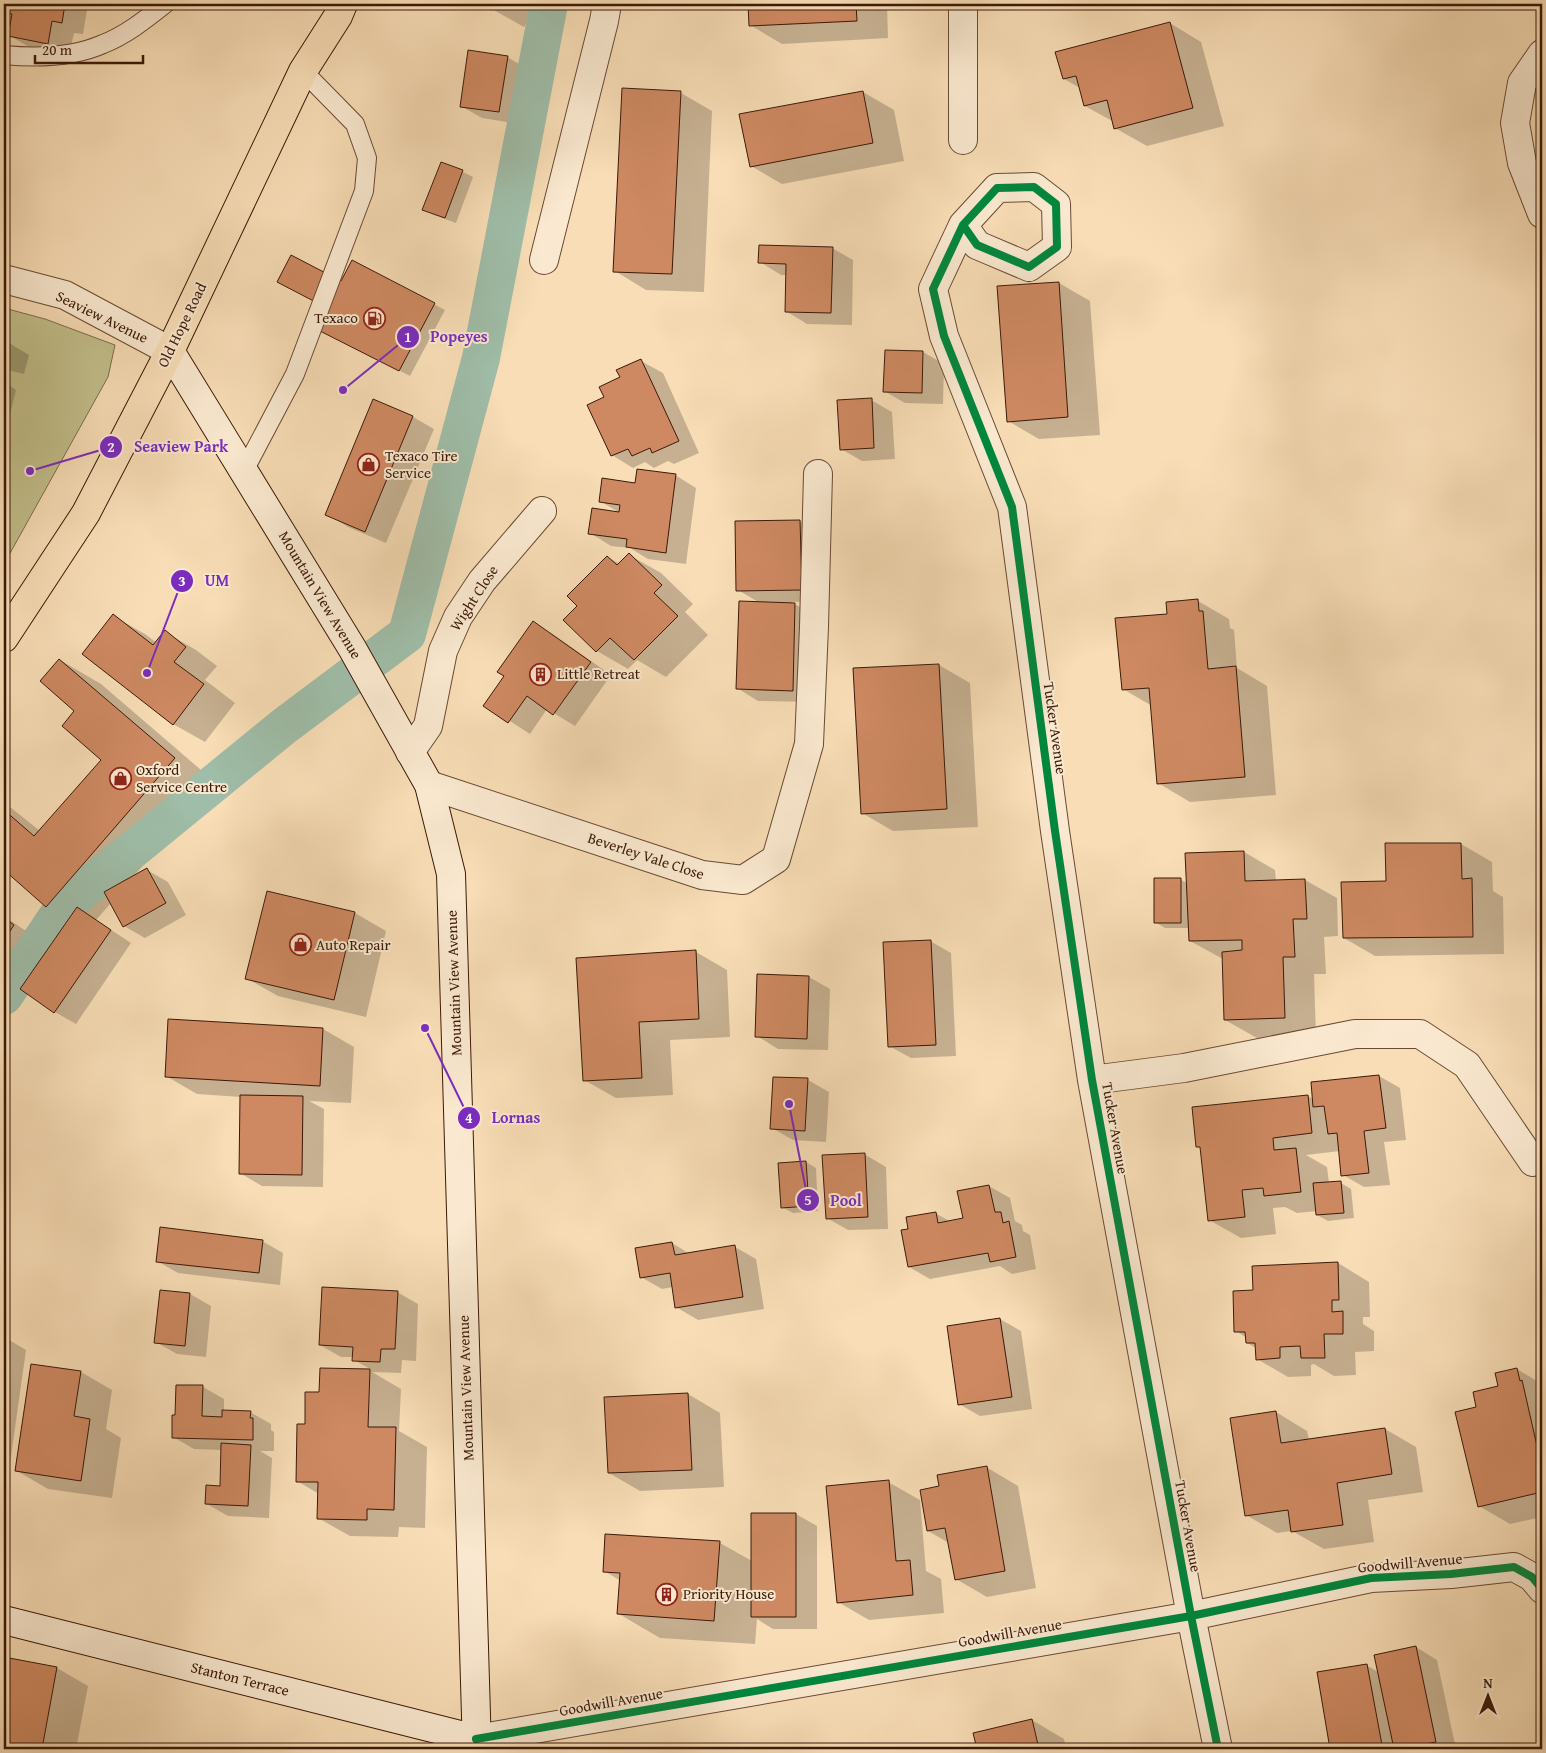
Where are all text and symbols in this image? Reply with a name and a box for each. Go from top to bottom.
scale bar [35,32,142,64]
text: 20 m [42,39,73,60]
street label: Old Hope Road [152,279,211,371]
street label: Seaview Avenue [53,285,152,348]
fuel station icon: Texaco [362,306,386,330]
place label: Texaco [314,307,358,328]
callout: Popeyes [395,321,498,352]
text: Popeyes [430,324,488,348]
text: 1 [404,326,412,347]
callout: Seaview Park [99,431,238,462]
text: Seaview Park [134,434,229,458]
text: 2 [107,436,115,457]
place label: Texaco Tire Service [385,445,458,483]
shop icon: Texaco Tire Service [357,453,381,477]
street label: Mountain View Avenue [274,527,367,663]
street label: Wight Close [444,561,503,635]
callout: UM [170,565,239,596]
text: UM [205,568,230,592]
text: 3 [178,570,186,591]
building icon: Little Retreat [529,662,553,686]
place label: Little Retreat [557,663,641,684]
street label: Tucker Avenue [1039,680,1072,775]
place label: Oxford Service Centre [136,759,227,797]
shop icon: Oxford Service Centre [108,767,132,791]
street label: Beverley Vale Close [585,827,707,884]
street label: Mountain View Avenue [440,910,467,1056]
shop icon: Auto Repair [288,933,312,957]
place label: Auto Repair [316,934,391,955]
street label: Tucker Avenue [1097,1080,1134,1175]
callout: Lornas [457,1102,550,1133]
text: Lornas [492,1105,540,1129]
text: 4 [465,1107,473,1128]
callout: Pool [796,1184,872,1215]
text: Pool [830,1188,862,1212]
text: 5 [804,1189,812,1210]
street label: Mountain View Avenue [452,1315,479,1461]
street label: Tucker Avenue [1170,1478,1207,1573]
street label: Goodwill Avenue [1357,1547,1463,1578]
building icon: Priority House [655,1582,679,1606]
place label: Priority House [683,1583,774,1604]
street label: Goodwill Avenue [956,1613,1063,1652]
street label: Stanton Terrace [189,1656,292,1701]
north arrow [1464,1670,1514,1720]
text: N [1483,1673,1493,1693]
street label: Goodwill Avenue [557,1682,664,1721]

